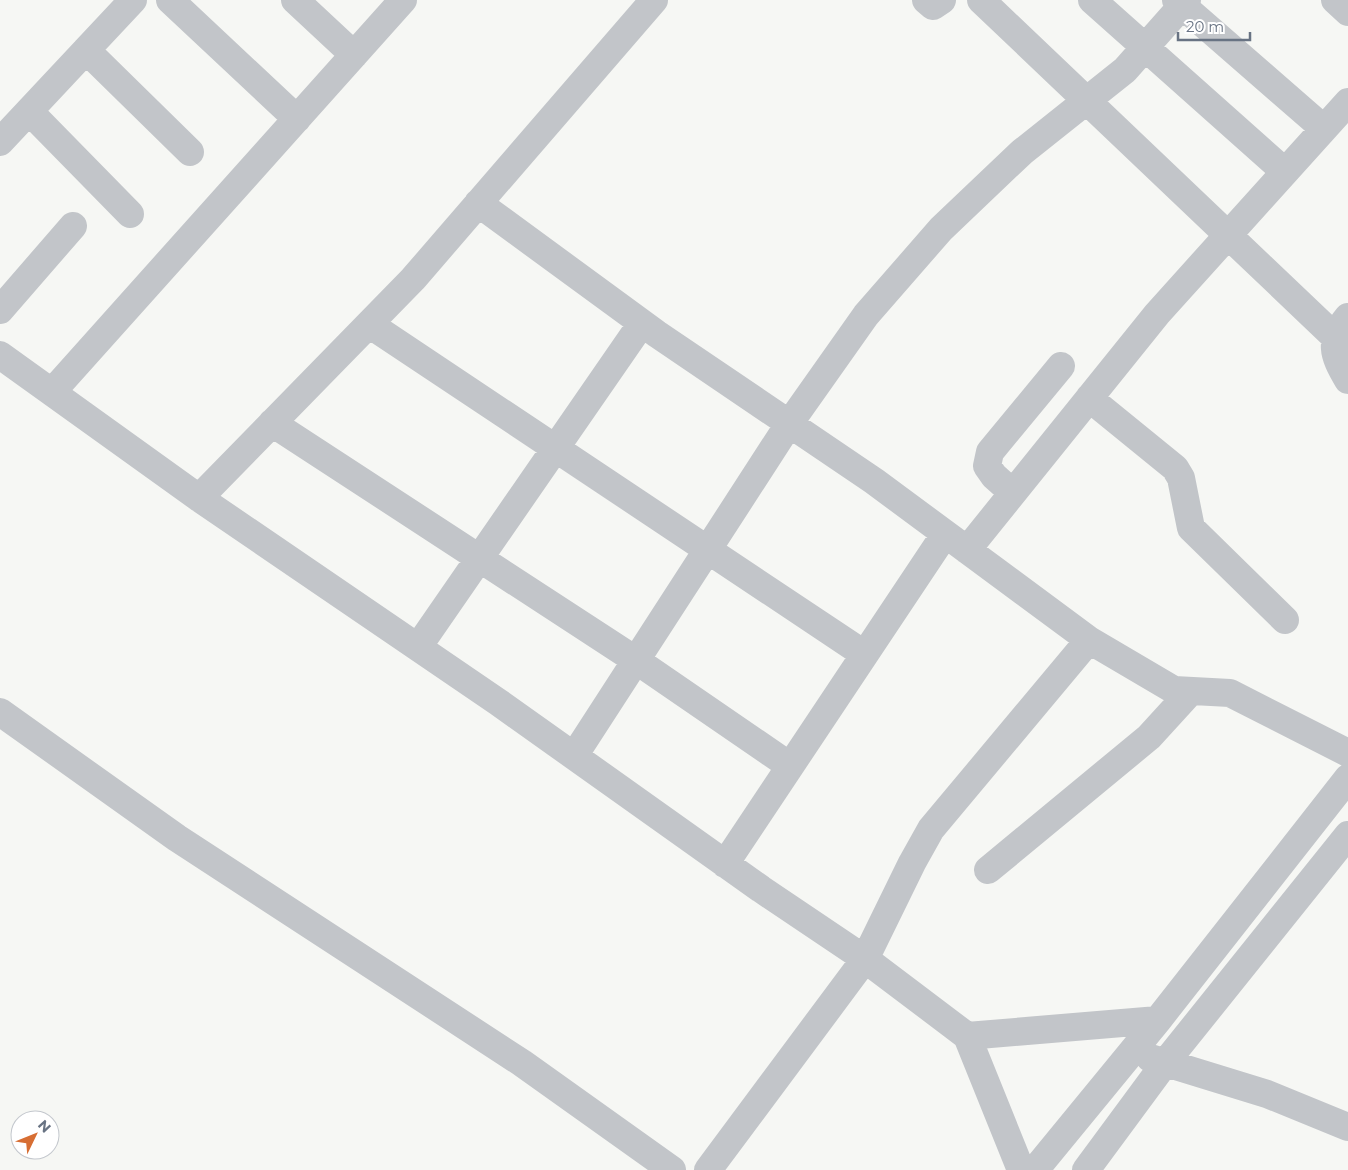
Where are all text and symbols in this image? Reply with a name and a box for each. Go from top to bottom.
scale bar [1178,10,1250,42]
text: 20 m [1186,17,1224,36]
north arrow [10,1110,60,1160]
text: N [34,1116,55,1136]

